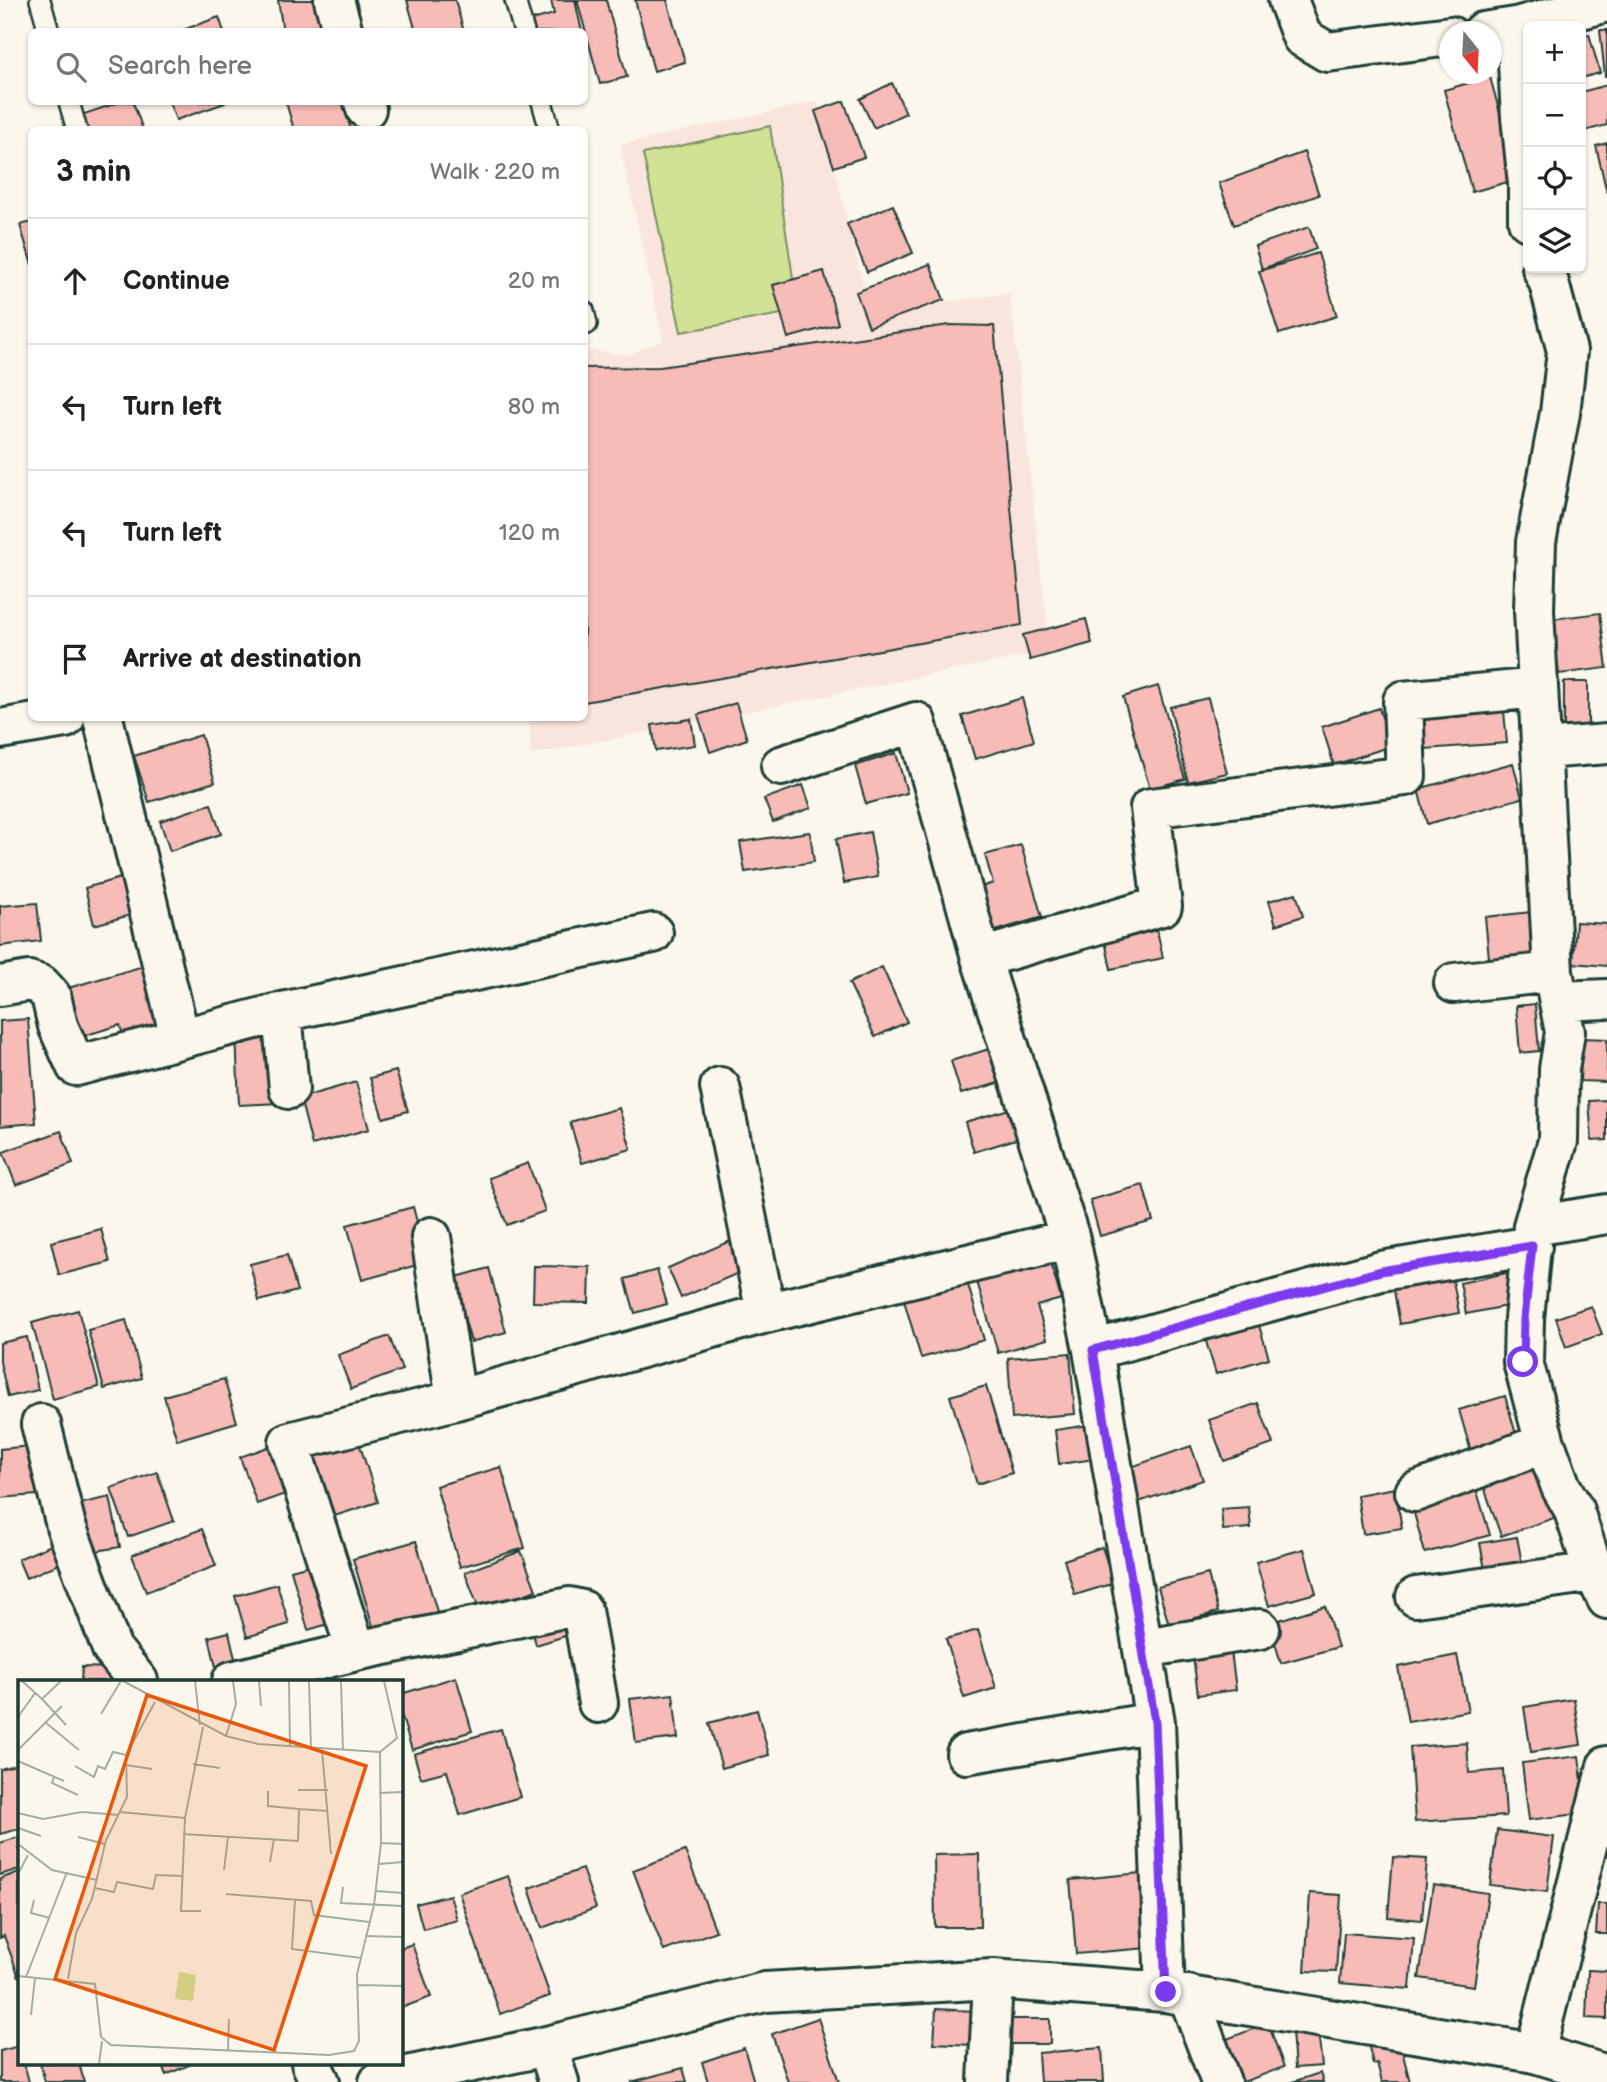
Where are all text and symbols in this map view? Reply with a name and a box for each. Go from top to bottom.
north arrow [1439,21,1502,84]
map controls [1523,21,1586,273]
button: + [1523,21,1586,84]
search box [28,28,588,105]
icon: search [52,48,90,86]
text: Search here [108,51,252,82]
button: − [1523,84,1586,147]
button: locate [1523,147,1586,210]
text: 3 min [56,154,131,190]
text: Walk · 220 m [430,158,560,186]
button: layers [1523,210,1586,273]
icon: ahead [56,262,94,300]
text: Continue [123,266,230,297]
text: 20 m [508,267,560,295]
icon: left [56,388,94,426]
text: Turn left [123,392,222,423]
text: 80 m [508,393,560,421]
icon: left [56,514,94,552]
text: Turn left [123,518,222,549]
text: 120 m [499,519,560,547]
icon: arrive [56,640,94,678]
text: Arrive at destination [123,644,362,675]
route start [1507,1346,1538,1377]
inset map [18,1680,402,2064]
route end [1150,1976,1181,2007]

